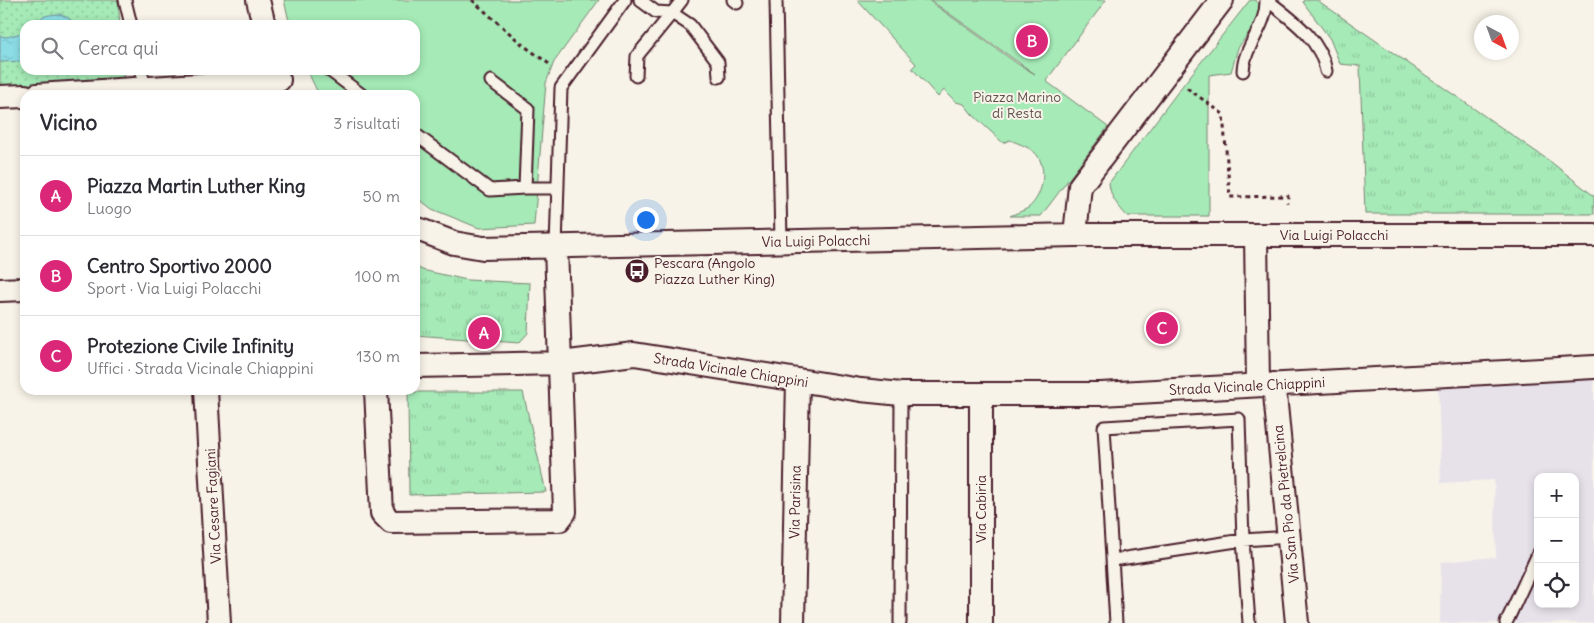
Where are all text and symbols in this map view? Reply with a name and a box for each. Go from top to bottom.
north arrow [1474,15,1519,60]
search box [20,20,420,75]
pin: B [1016,22,1048,60]
icon: search [38,34,66,62]
text: Cerca qui [78,36,159,60]
park label: Piazza Marino di Resta [973,88,1061,122]
text: Vicino [40,109,97,136]
text: 3 risultati [333,113,400,133]
text: Piazza Martin Luther King [87,174,306,198]
text: A [51,186,61,206]
text: 50 m [362,186,400,206]
text: Luogo [87,198,132,218]
your location [633,207,659,233]
street label: Via Luigi Polacchi [1280,226,1388,244]
street label: Via Luigi Polacchi [762,231,870,251]
text: Centro Sportivo 2000 [87,254,272,278]
place label: Pescara (Angolo Piazza Luther King) [654,254,775,288]
bus stop icon: Pescara (Angolo Piazza Luther King) [624,258,650,284]
text: B [51,266,61,286]
text: 100 m [355,266,400,286]
text: Sport · Via Luigi Polacchi [87,278,261,298]
pin: C [1146,309,1178,347]
pin: A [468,314,500,352]
text: Protezione Civile Infinity [87,334,294,358]
text: C [51,346,61,366]
text: 130 m [356,346,400,366]
street label: Strada Vicinale Chiappini [652,349,810,391]
text: Uffici · Strada Vicinale Chiappini [87,358,314,378]
street label: Strada Vicinale Chiappini [1168,373,1326,399]
street label: Via San Pio da Pietrelcina [1269,424,1303,584]
street label: Via Cesare Fagiani [201,448,225,564]
street label: Via Parisina [785,465,805,539]
map controls [1534,473,1579,608]
button: + [1534,473,1579,518]
street label: Via Cabiria [972,475,990,543]
button: − [1534,518,1579,563]
button: locate [1534,563,1579,608]

